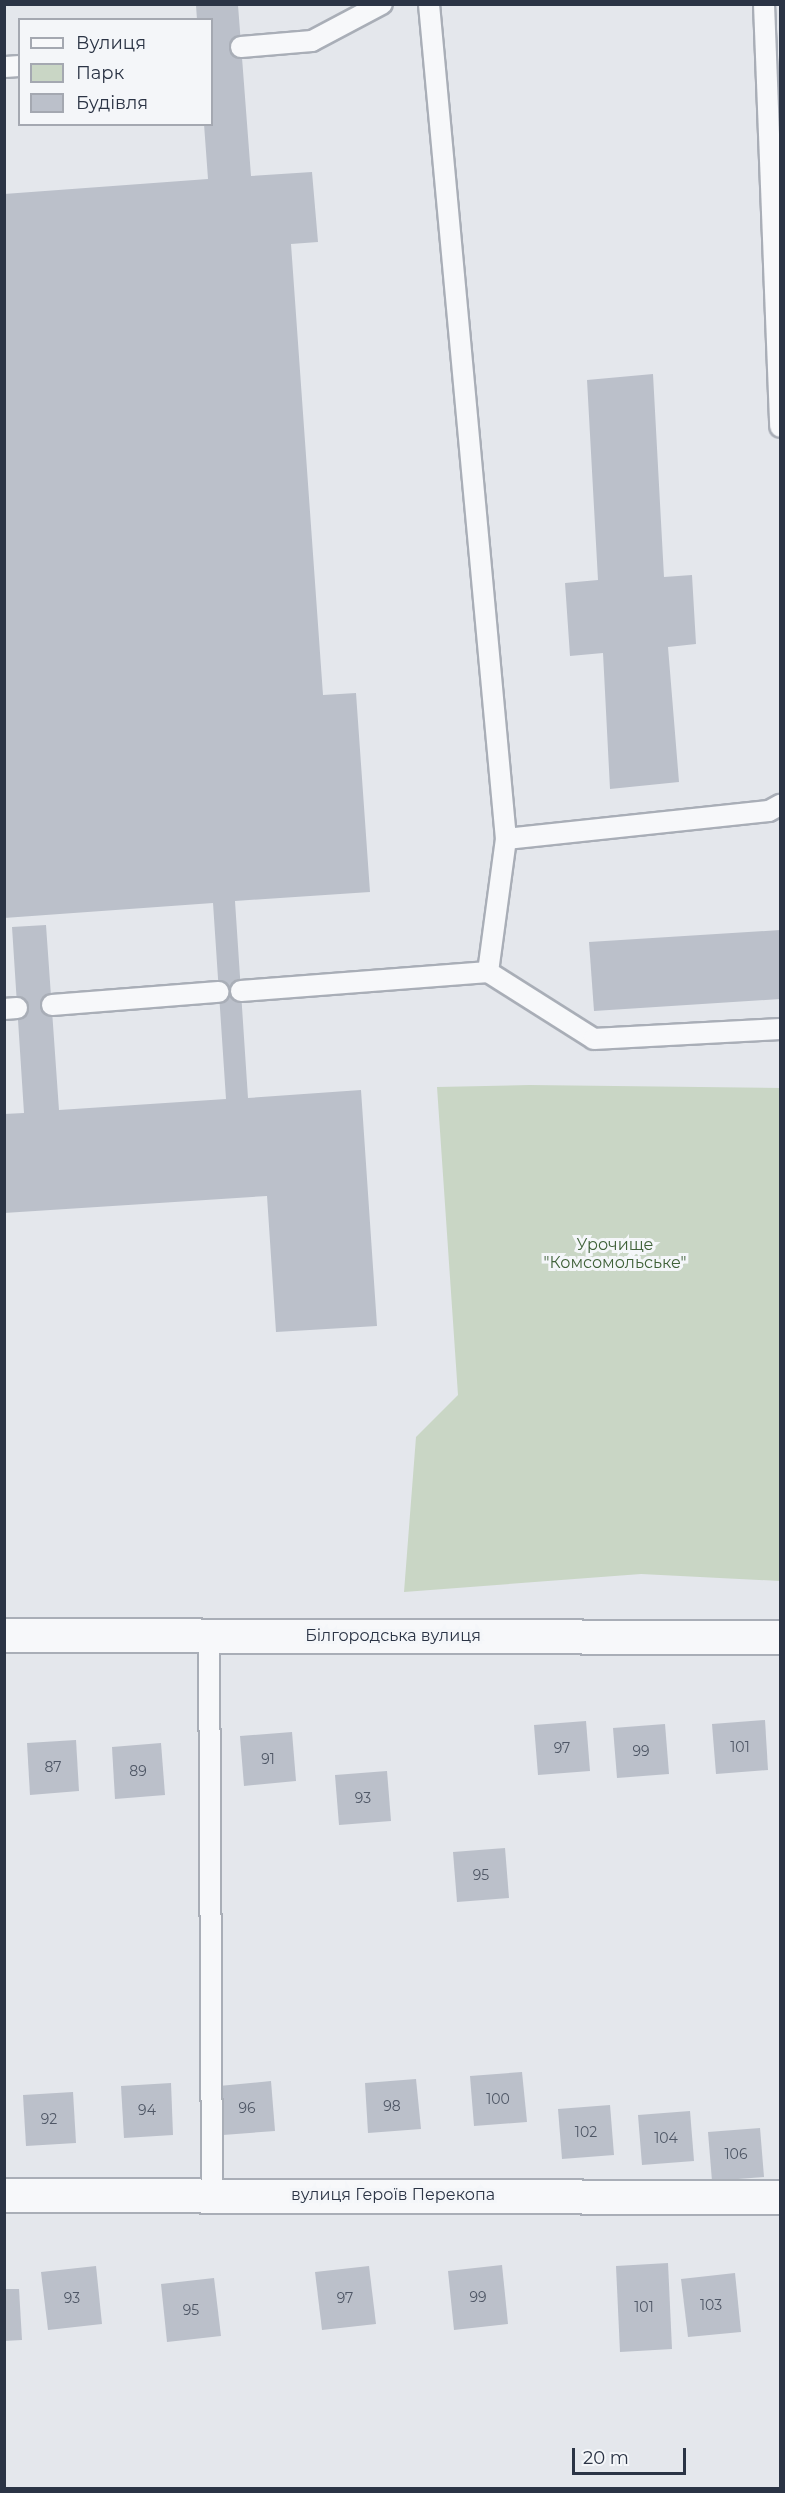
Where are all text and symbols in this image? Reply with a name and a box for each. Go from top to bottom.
legend [18,18,213,126]
text: Вулиця [76,32,146,54]
text: Парк [76,62,124,84]
text: Будівля [76,92,148,114]
park label: Урочище "Комсомольське" [544,1235,686,1273]
street label: Білгородська вулиця [305,1626,481,1646]
house number: 101 [730,1739,750,1755]
house number: 97 [554,1740,570,1756]
house number: 99 [632,1743,650,1759]
house number: 91 [261,1751,275,1767]
house number: 87 [44,1759,62,1775]
house number: 89 [129,1763,147,1779]
house number: 93 [355,1790,371,1806]
house number: 95 [473,1867,489,1883]
house number: 100 [486,2091,510,2107]
house number: 98 [383,2098,401,2114]
house number: 96 [238,2100,256,2116]
house number: 94 [138,2102,156,2118]
house number: 92 [41,2111,57,2127]
house number: 102 [575,2124,597,2140]
house number: 104 [654,2130,678,2146]
house number: 106 [725,2146,747,2162]
street label: вулиця Героїв Перекопа [291,2185,495,2205]
house number: 99 [469,2289,487,2305]
house number: 93 [64,2290,80,2306]
house number: 97 [337,2290,353,2306]
house number: 103 [700,2297,722,2313]
house number: 101 [634,2299,654,2315]
house number: 95 [183,2302,199,2318]
scale bar [575,2436,689,2474]
text: 20 m [583,2447,629,2469]

